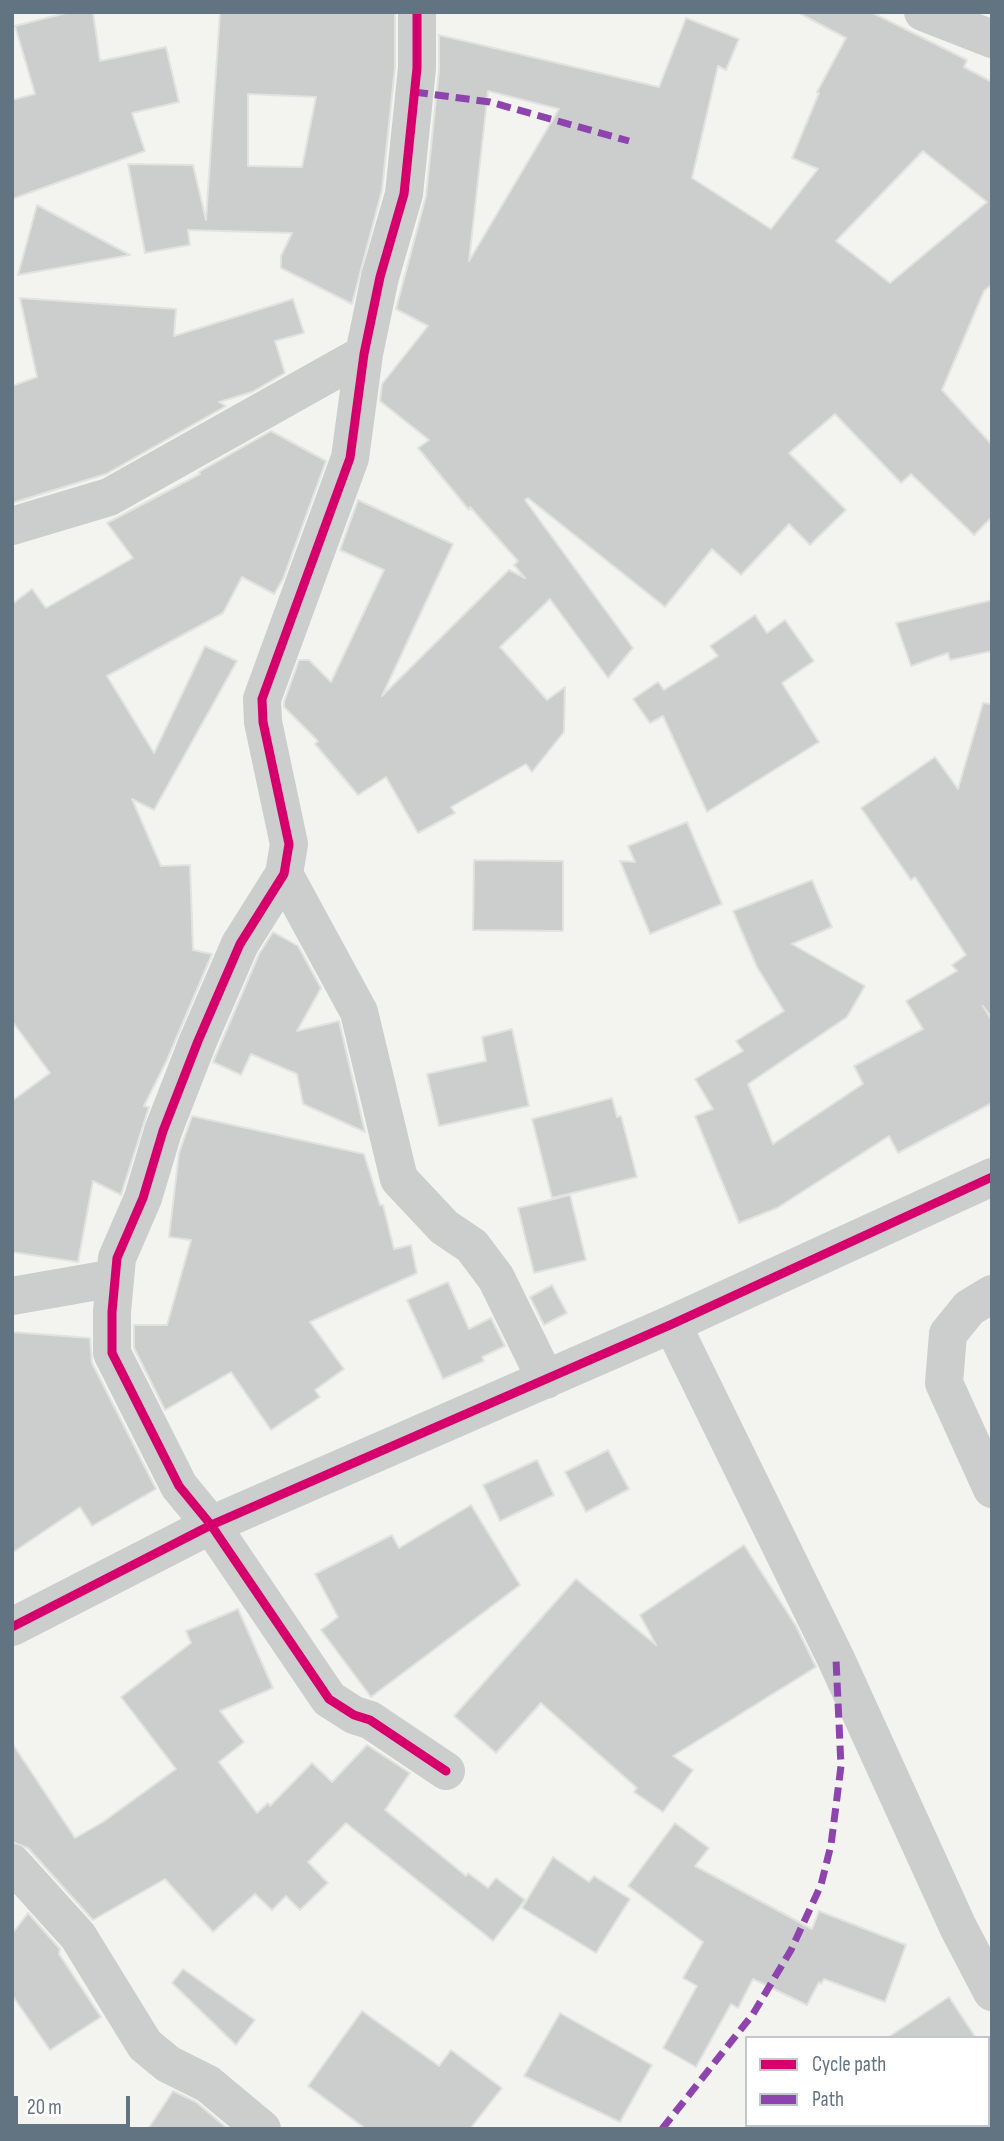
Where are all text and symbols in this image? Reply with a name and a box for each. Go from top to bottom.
legend [745,2036,990,2127]
text: Cycle path [812,2052,886,2077]
scale bar [18,2082,133,2126]
text: Path [812,2087,844,2112]
text: 20 m [27,2095,62,2120]

